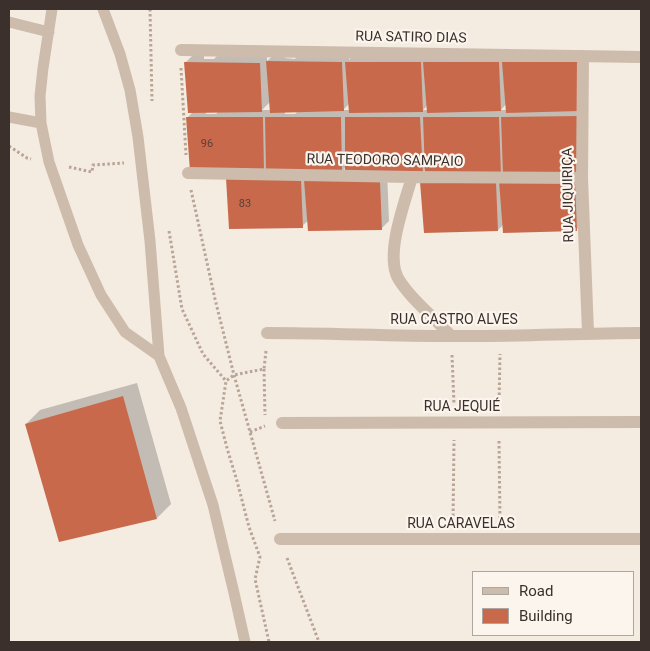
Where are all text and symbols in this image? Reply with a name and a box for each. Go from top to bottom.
street label: RUA SATIRO DIAS [355,29,467,47]
house number: 96 [201,137,213,151]
street label: RUA JIQUIRIÇA [560,147,578,243]
street label: RUA TEODORO SAMPAIO [306,151,464,171]
house number: 83 [239,197,251,211]
street label: RUA CASTRO ALVES [390,312,518,328]
street label: RUA JEQUIÉ [424,399,500,415]
street label: RUA CARAVELAS [407,516,515,532]
legend [472,571,635,636]
text: Road [519,582,553,600]
text: Building [519,607,573,625]

